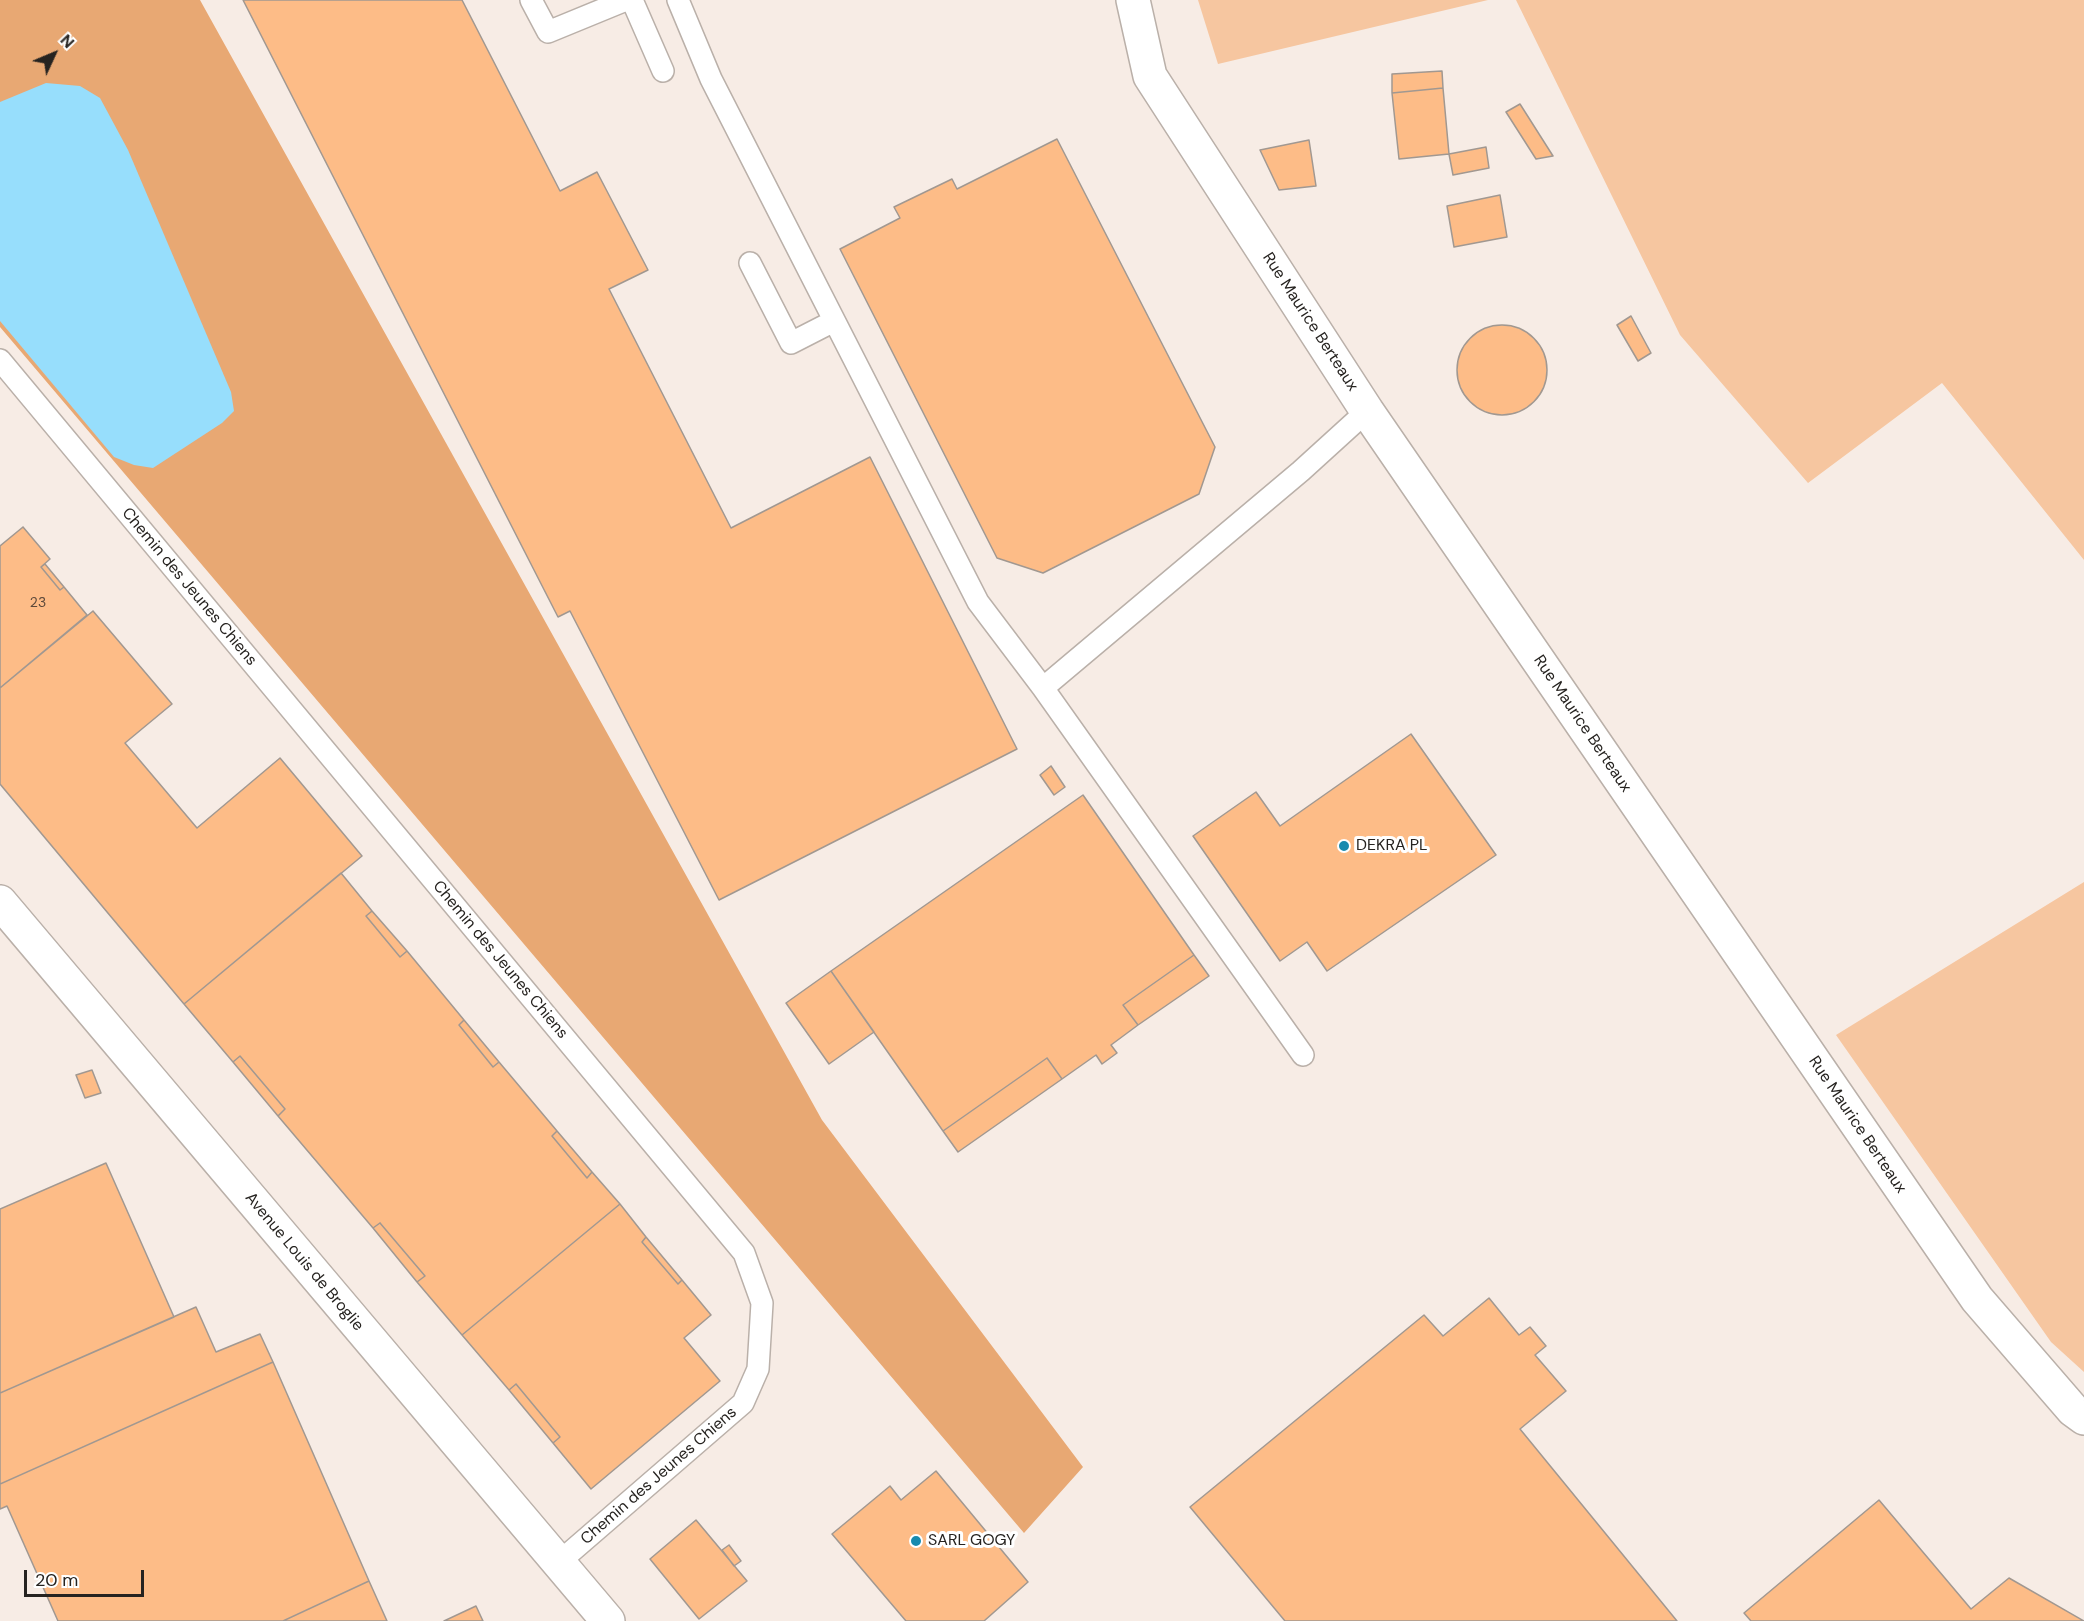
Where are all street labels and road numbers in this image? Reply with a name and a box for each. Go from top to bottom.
street label: Rue Maurice Berteaux [1258,249,1362,395]
street label: Chemin des Jeunes Chiens [117,504,261,670]
street label: Rue Maurice Berteaux [1529,652,1635,796]
street label: Chemin des Jeunes Chiens [428,877,572,1043]
street label: Rue Maurice Berteaux [1804,1053,1910,1197]
street label: Avenue Louis de Broglie [240,1189,368,1335]
street label: Chemin des Jeunes Chiens [577,1403,741,1549]

